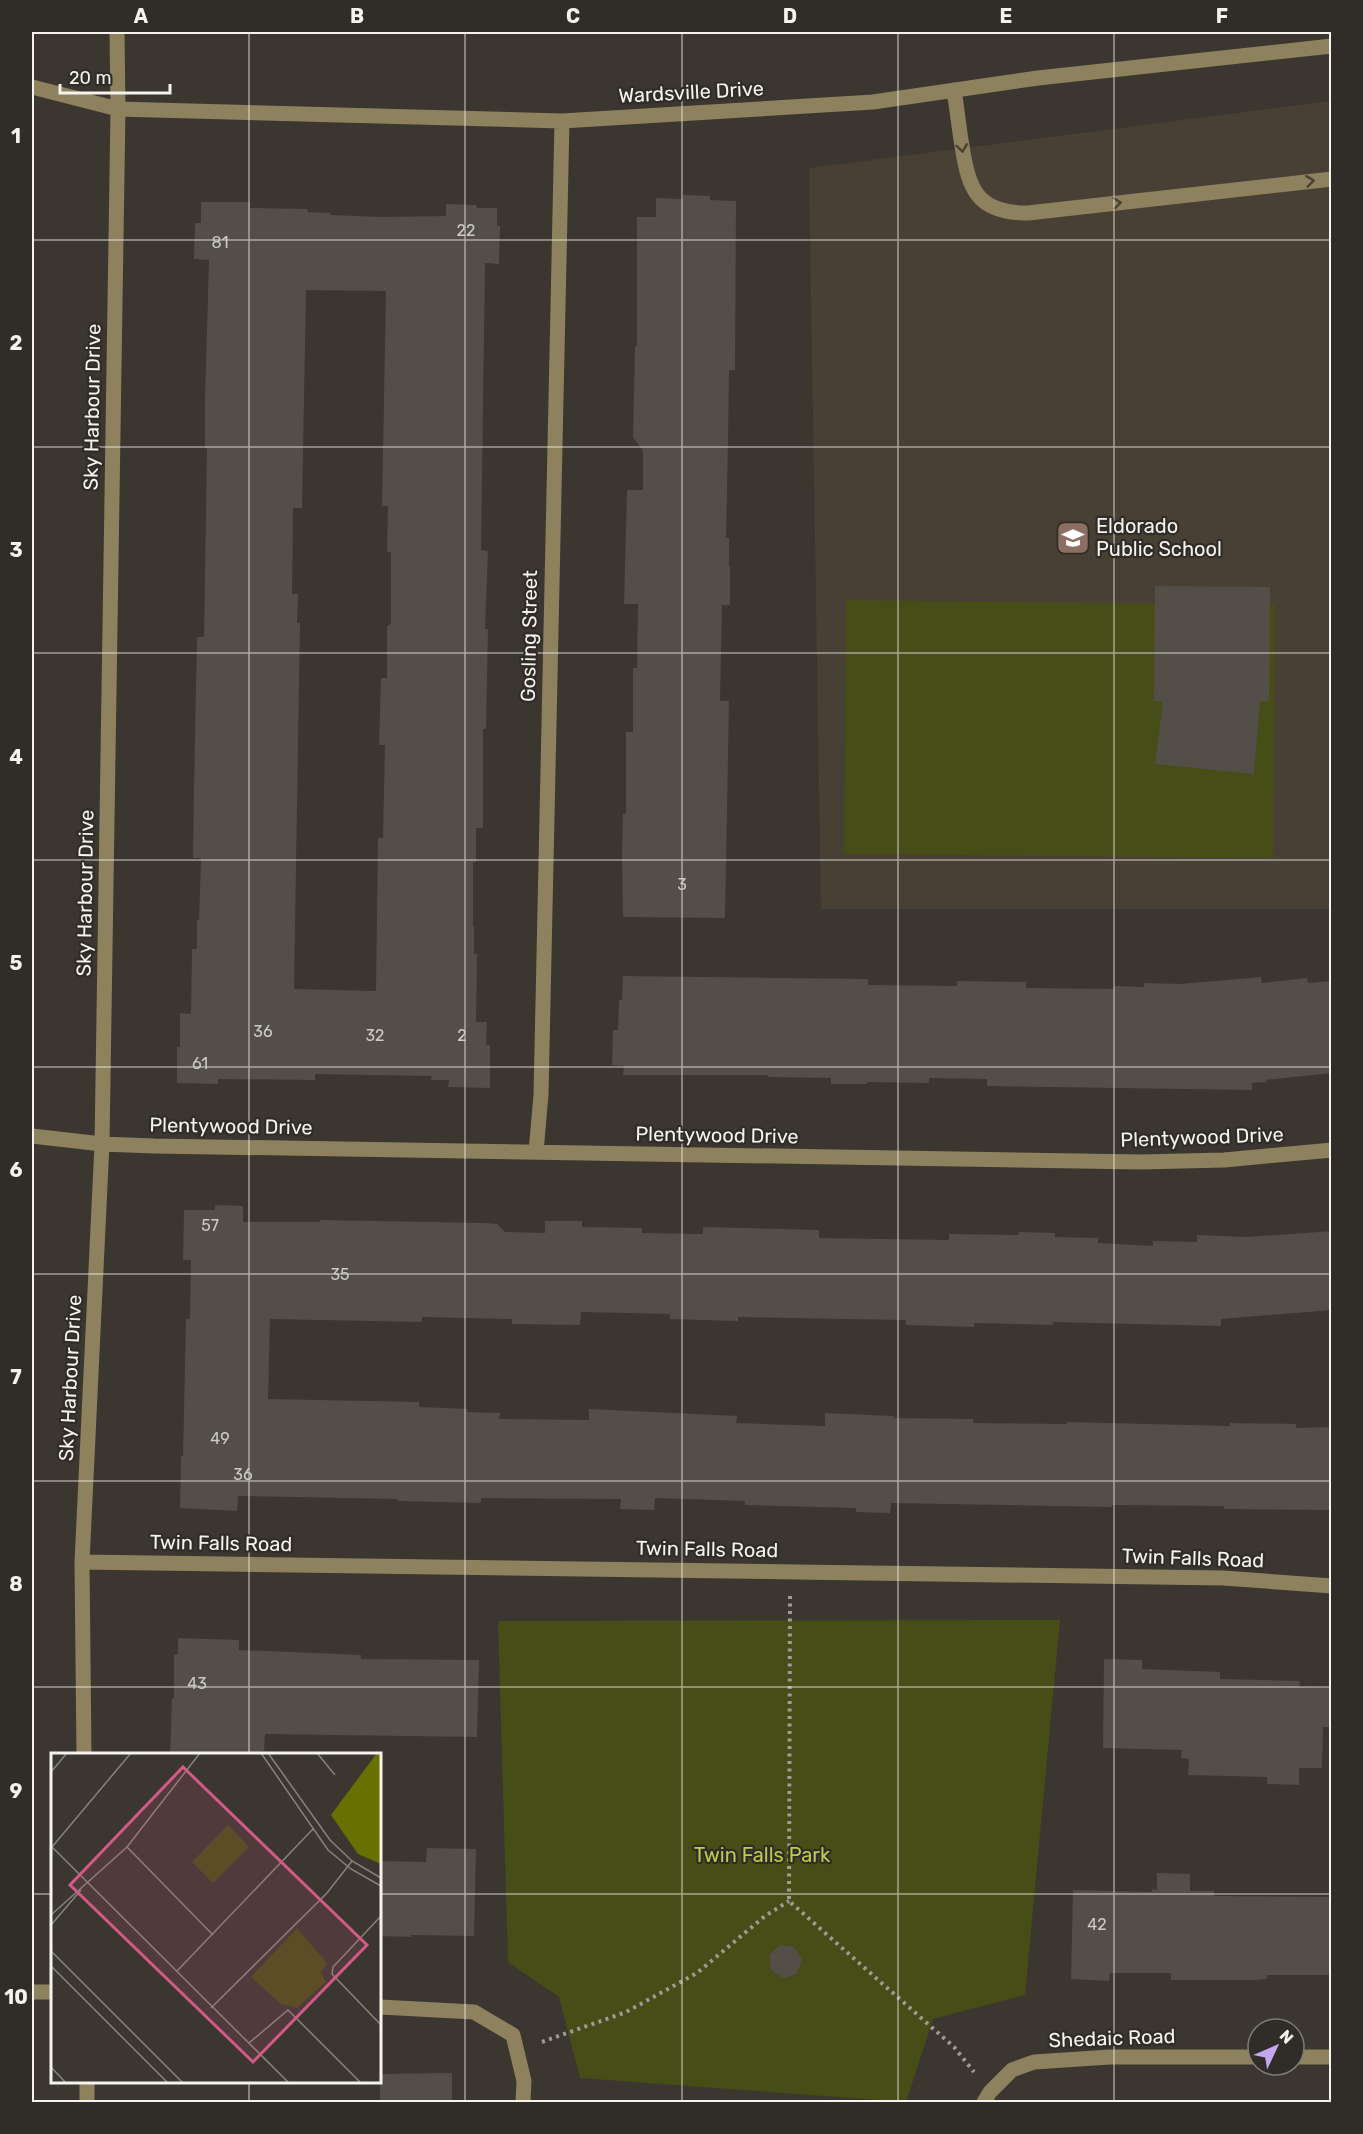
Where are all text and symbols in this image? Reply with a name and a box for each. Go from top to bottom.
text: A [134,4,149,28]
text: B [350,4,364,28]
text: C [566,4,580,28]
text: D [783,4,797,28]
text: E [1000,4,1012,28]
text: F [1216,4,1228,28]
scale bar [60,57,170,95]
text: 20 m [69,67,111,89]
street label: Wardsville Drive [618,76,764,108]
text: 1 [11,124,21,148]
one-way arrow [956,144,968,153]
one-way arrow [1306,175,1315,188]
one-way arrow [1112,197,1121,210]
house number: 22 [457,221,475,240]
house number: 81 [211,233,229,252]
street label: Sky Harbour Drive [79,323,105,491]
text: 2 [10,331,23,355]
place label: Eldorado Public School [1096,514,1222,561]
school or university icon: Eldorado Public School [1055,520,1091,556]
text: 3 [9,538,23,562]
street label: Gosling Street [516,570,542,702]
text: 4 [9,745,23,769]
street label: Sky Harbour Drive [72,809,98,977]
house number: 3 [677,875,687,894]
text: 5 [10,951,23,975]
house number: 36 [253,1022,273,1041]
house number: 32 [365,1026,385,1045]
house number: 2 [457,1026,467,1045]
house number: 61 [192,1054,208,1073]
street label: Plentywood Drive [149,1113,313,1139]
street label: Plentywood Drive [635,1122,799,1148]
street label: Plentywood Drive [1120,1122,1284,1152]
text: 6 [9,1158,23,1182]
house number: 57 [201,1216,219,1235]
house number: 35 [330,1265,350,1284]
street label: Sky Harbour Drive [54,1294,86,1462]
text: 7 [10,1365,22,1389]
house number: 49 [210,1429,230,1448]
house number: 36 [233,1465,253,1484]
street label: Twin Falls Road [150,1530,292,1556]
street label: Twin Falls Road [636,1536,778,1562]
street label: Twin Falls Road [1121,1544,1265,1572]
text: 8 [9,1572,23,1596]
house number: 43 [187,1674,207,1693]
inset map [51,1753,381,2083]
text: 9 [10,1779,23,1803]
park label: Twin Falls Park [694,1843,831,1867]
house number: 42 [1087,1915,1107,1934]
text: 10 [4,1985,28,2009]
north arrow [1246,2017,1306,2077]
street label: Shedaic Road [1048,2024,1176,2052]
text: N [1276,2026,1297,2048]

